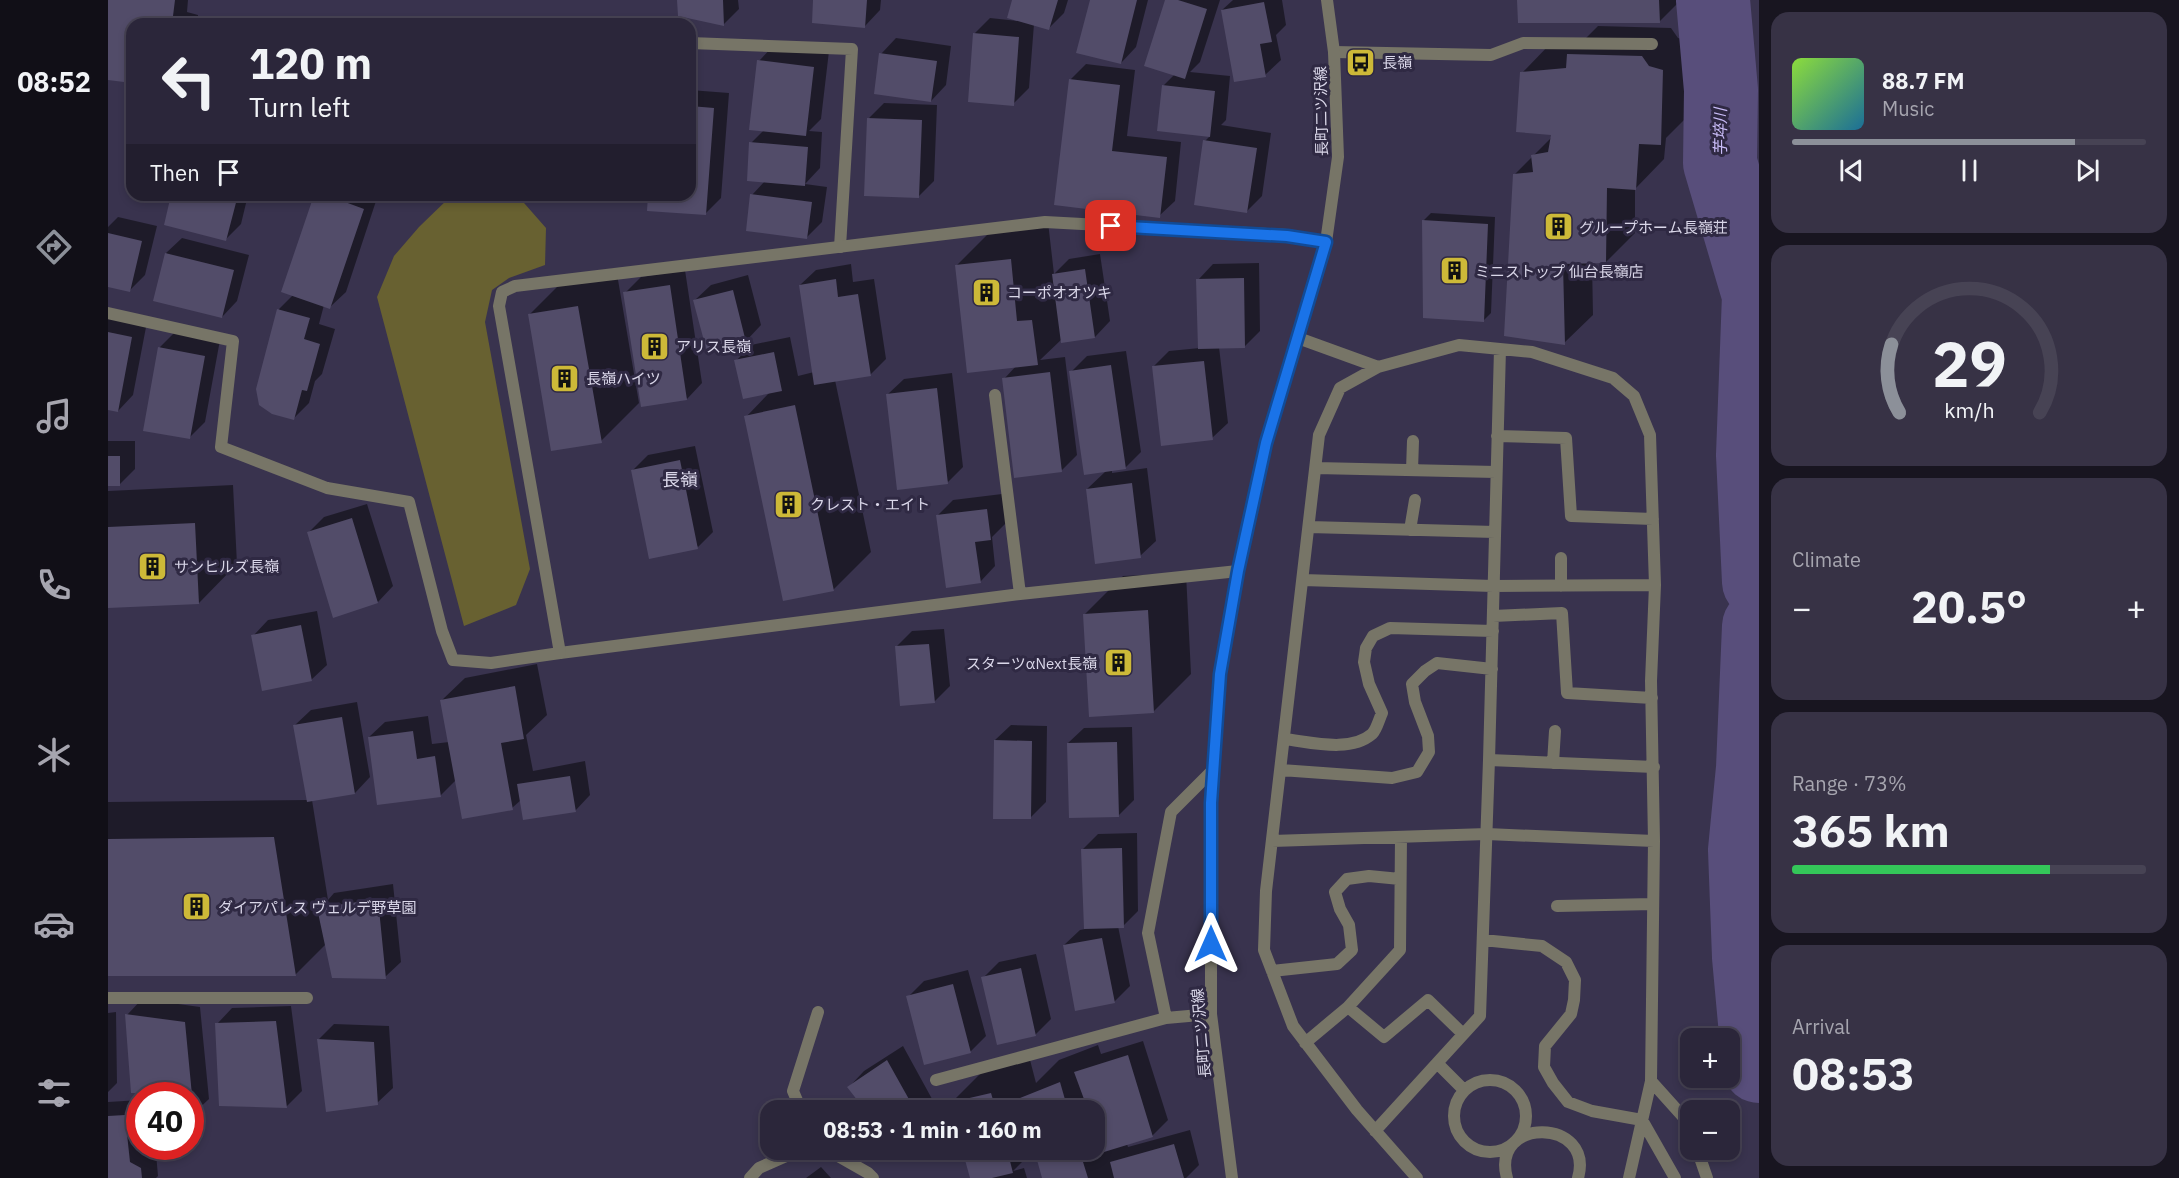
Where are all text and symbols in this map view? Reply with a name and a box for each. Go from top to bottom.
text: 120 m [249,36,372,91]
icon: left [150,42,228,120]
bus stop icon: 長嶺 [1345,46,1377,78]
place label: 長嶺 [1382,53,1412,72]
text: 08:52 [17,64,91,99]
street label: 長町二ツ沢線 [1311,66,1331,156]
text: 88.7 FM [1882,66,1965,95]
text: Turn left [249,89,350,124]
text: Music [1882,95,1934,122]
water label: 芋埣川 [1710,106,1730,156]
icon: previous [1835,154,1868,187]
icon: pause [1953,154,1986,187]
icon: next [2071,154,2104,187]
icon: arrive [212,156,245,189]
text: Then [150,158,200,187]
pin [1085,200,1136,251]
icon: arrive [1094,209,1127,242]
building icon: グループホーム長嶺荘 [1542,211,1574,243]
place label: グループホーム長嶺荘 [1579,218,1728,237]
icon: directions [33,226,75,268]
building icon: ミニストップ 仙台長嶺店 [1438,255,1470,287]
place label: ミニストップ 仙台長嶺店 [1475,262,1644,281]
building icon: コーポオオツキ [970,276,1002,308]
place label: コーポオオツキ [1007,283,1112,302]
text: 29 [1932,323,2006,404]
building icon: アリス長嶺 [639,330,671,362]
place label: アリス長嶺 [676,337,751,356]
building icon: 長嶺ハイツ [549,362,581,394]
place label: 長嶺ハイツ [586,369,661,388]
icon: music [33,395,75,437]
text: km/h [1944,396,1994,424]
district label: 長嶺 [662,468,698,491]
building icon: クレスト・エイト [773,488,805,520]
place label: クレスト・エイト [810,495,930,514]
text: Climate [1792,546,1861,573]
building icon: サンヒルズ長嶺 [137,550,169,582]
place label: サンヒルズ長嶺 [174,557,279,576]
icon: phone [33,564,75,606]
text: 20.5° [1911,577,2027,635]
text: − [1792,586,1812,629]
text: + [2126,586,2146,629]
building icon: スターツαNext長嶺 [1102,647,1134,679]
place label: スターツαNext長嶺 [966,654,1097,673]
icon: climate [33,734,75,776]
text: Range · 73% [1792,770,1907,797]
text: 365 km [1792,801,1950,859]
building icon: ダイアパレス ヴェルデ野草園 [181,891,213,923]
place label: ダイアパレス ヴェルデ野草園 [218,898,416,917]
icon: car [33,903,75,945]
position arrow [1179,912,1243,976]
street label: 長町二ツ沢線 [1188,987,1214,1079]
text: Arrival [1792,1013,1850,1040]
map controls [1680,1028,1740,1160]
button: + [1680,1028,1740,1088]
text: 08:53 [1792,1044,1915,1102]
icon: filters [33,1072,75,1114]
speed limit sign: 40 [126,1082,204,1160]
button: − [1680,1100,1740,1160]
text: 08:53 · 1 min · 160 m [823,1115,1042,1144]

